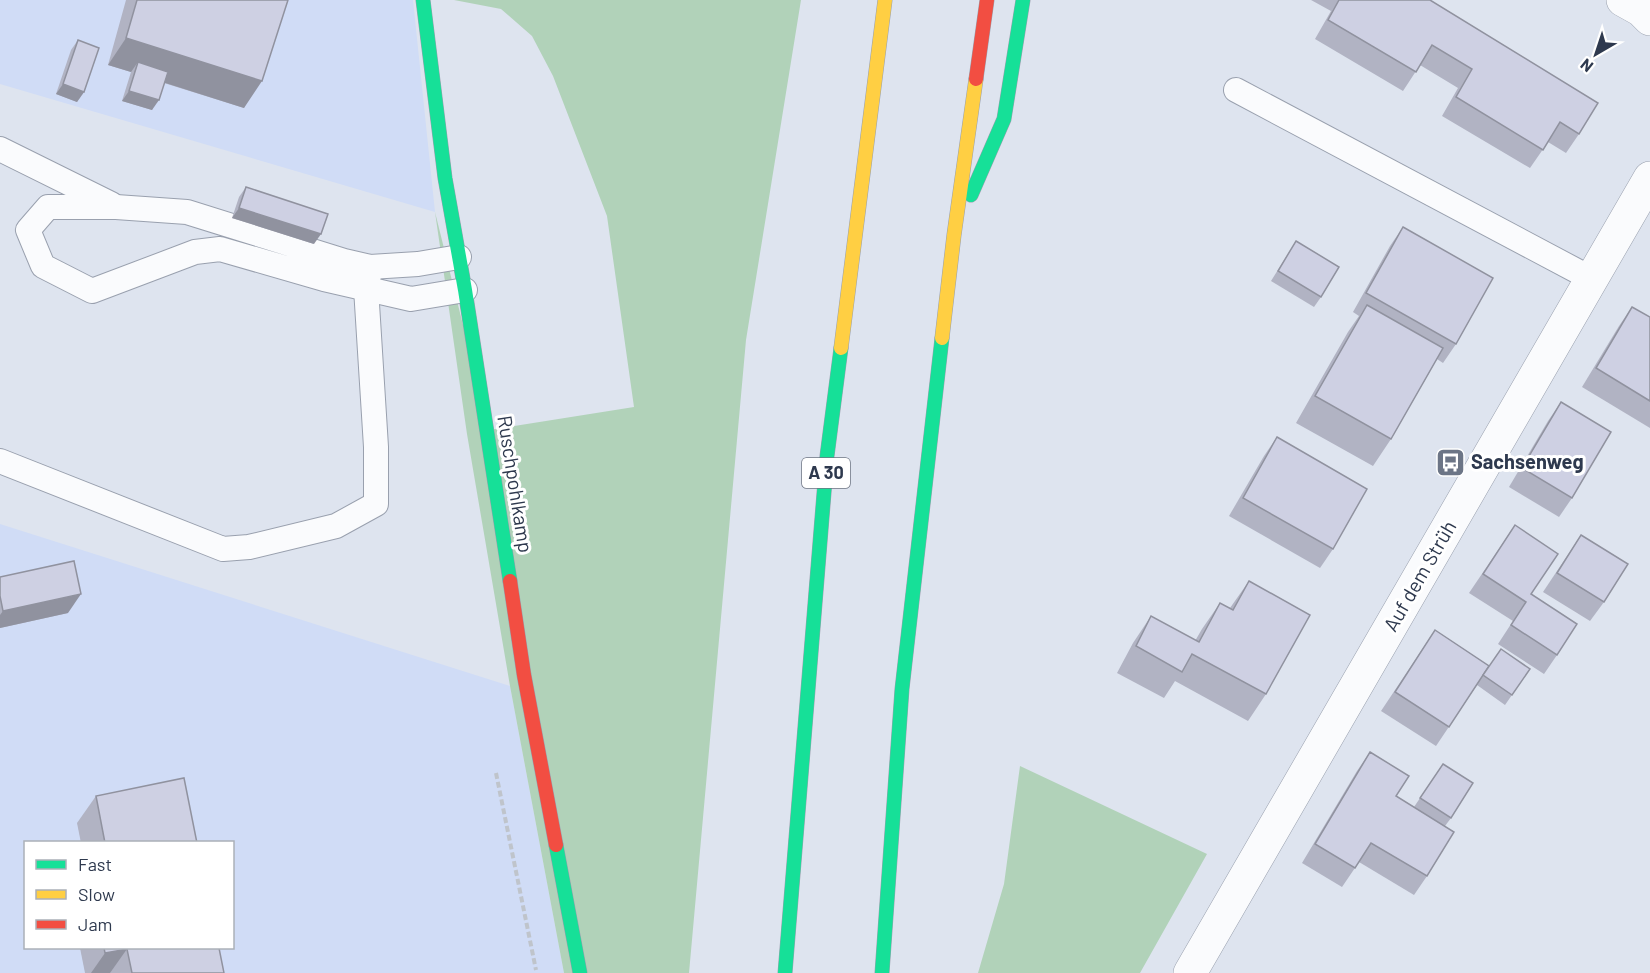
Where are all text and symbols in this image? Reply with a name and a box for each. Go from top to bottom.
north arrow [1566,24,1626,84]
text: N [1576,55,1596,77]
street label: Ruschpohlkamp [493,414,539,554]
bus stop icon: Sachsenweg [1434,446,1466,478]
place label: Sachsenweg [1471,449,1584,473]
road number: A 30 [802,458,850,488]
street label: Auf dem Strüh [1378,516,1461,635]
legend [24,841,234,949]
text: Fast [78,853,112,875]
text: Slow [78,883,115,905]
text: Jam [78,913,112,935]

